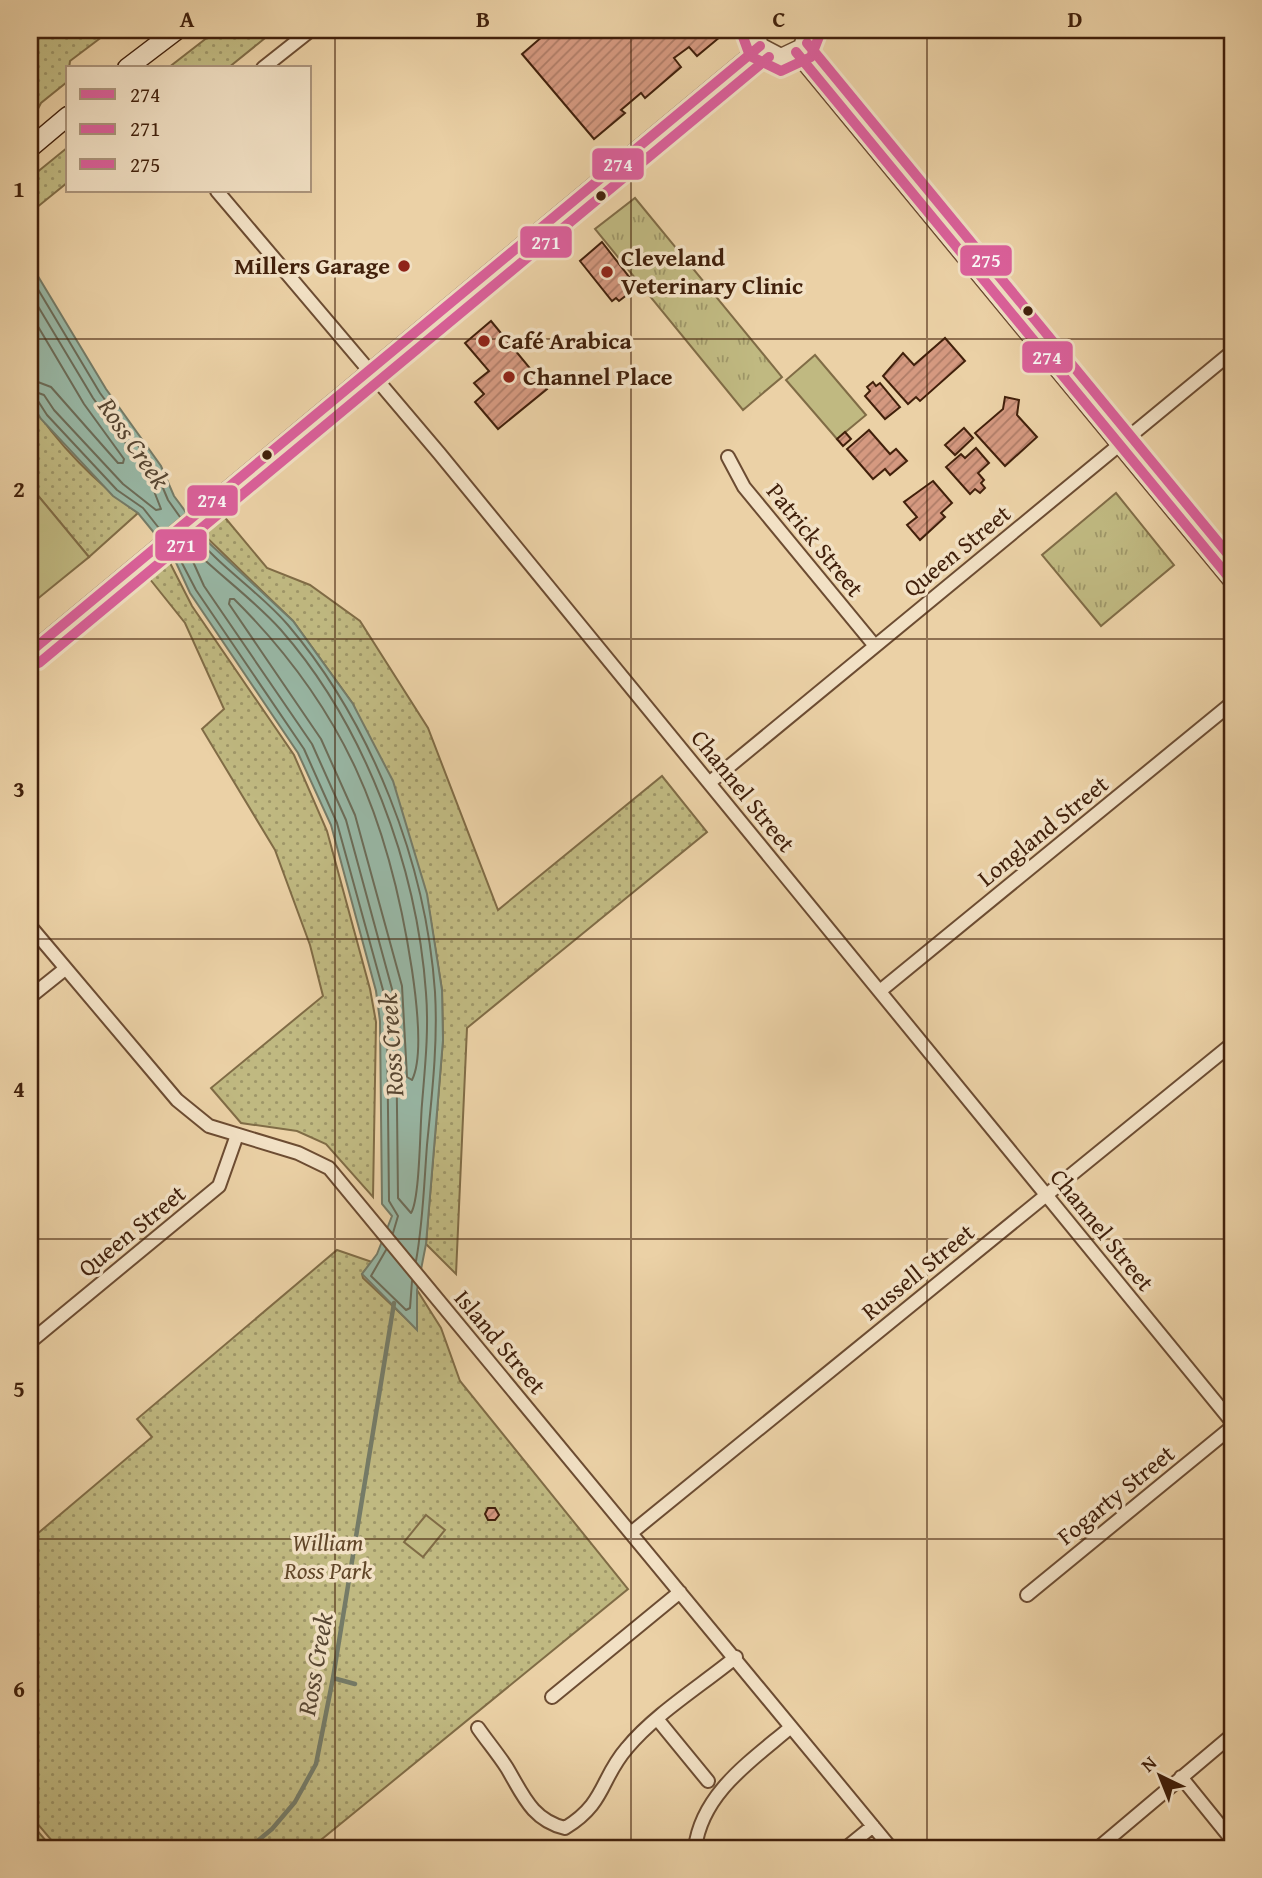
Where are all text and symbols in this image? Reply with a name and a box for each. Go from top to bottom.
text: A [180,2,195,35]
text: B [476,2,490,35]
text: C [772,2,786,35]
text: D [1068,2,1083,35]
legend [66,66,312,192]
text: 274 [130,79,160,110]
text: 271 [130,113,160,144]
line badge: 274 [591,147,645,181]
text: 275 [130,149,160,180]
text: 274 [603,150,633,178]
text: 1 [13,172,25,205]
unlabelled marker [594,189,608,203]
line badge: 271 [519,225,573,259]
text: 271 [531,228,561,256]
place label: Cleveland Veterinary Clinic [621,240,803,303]
line badge: 275 [959,244,1013,277]
text: 275 [971,246,1001,274]
place label: Millers Garage [234,248,390,283]
marker: Millers Garage [396,258,412,274]
marker: Cleveland Veterinary Clinic [599,264,615,280]
unlabelled marker [1021,304,1035,318]
place label: Café Arabica [498,323,632,358]
marker: Café Arabica [476,333,492,349]
line badge: 274 [1021,340,1074,374]
text: 274 [1032,343,1062,371]
place label: Channel Place [523,359,673,394]
marker: Channel Place [501,369,517,385]
water label: Ross Creek [88,388,180,496]
unlabelled marker [260,448,274,462]
text: 2 [13,472,25,505]
street label: Patrick Street [758,475,873,605]
line badge: 274 [186,484,239,517]
text: 274 [197,486,227,514]
street label: Queen Street [895,496,1018,605]
line badge: 271 [154,528,208,562]
text: 271 [166,531,196,559]
street label: Channel Street [683,722,804,860]
street label: Longland Street [970,766,1116,894]
text: 3 [13,772,25,805]
water label: Ross Creek [367,992,414,1099]
text: 4 [13,1072,25,1105]
street label: Channel Street [1042,1161,1163,1299]
street label: Queen Street [70,1176,193,1285]
street label: Russell Street [854,1215,982,1328]
street label: Island Street [446,1282,555,1402]
text: 5 [13,1372,25,1405]
street label: Fogarty Street [1049,1436,1183,1553]
park label: William Ross Park [283,1525,372,1588]
water label: Ross Creek [286,1609,343,1719]
text: 6 [13,1672,25,1705]
north arrow [1126,1742,1196,1812]
text: N [1134,1749,1163,1778]

